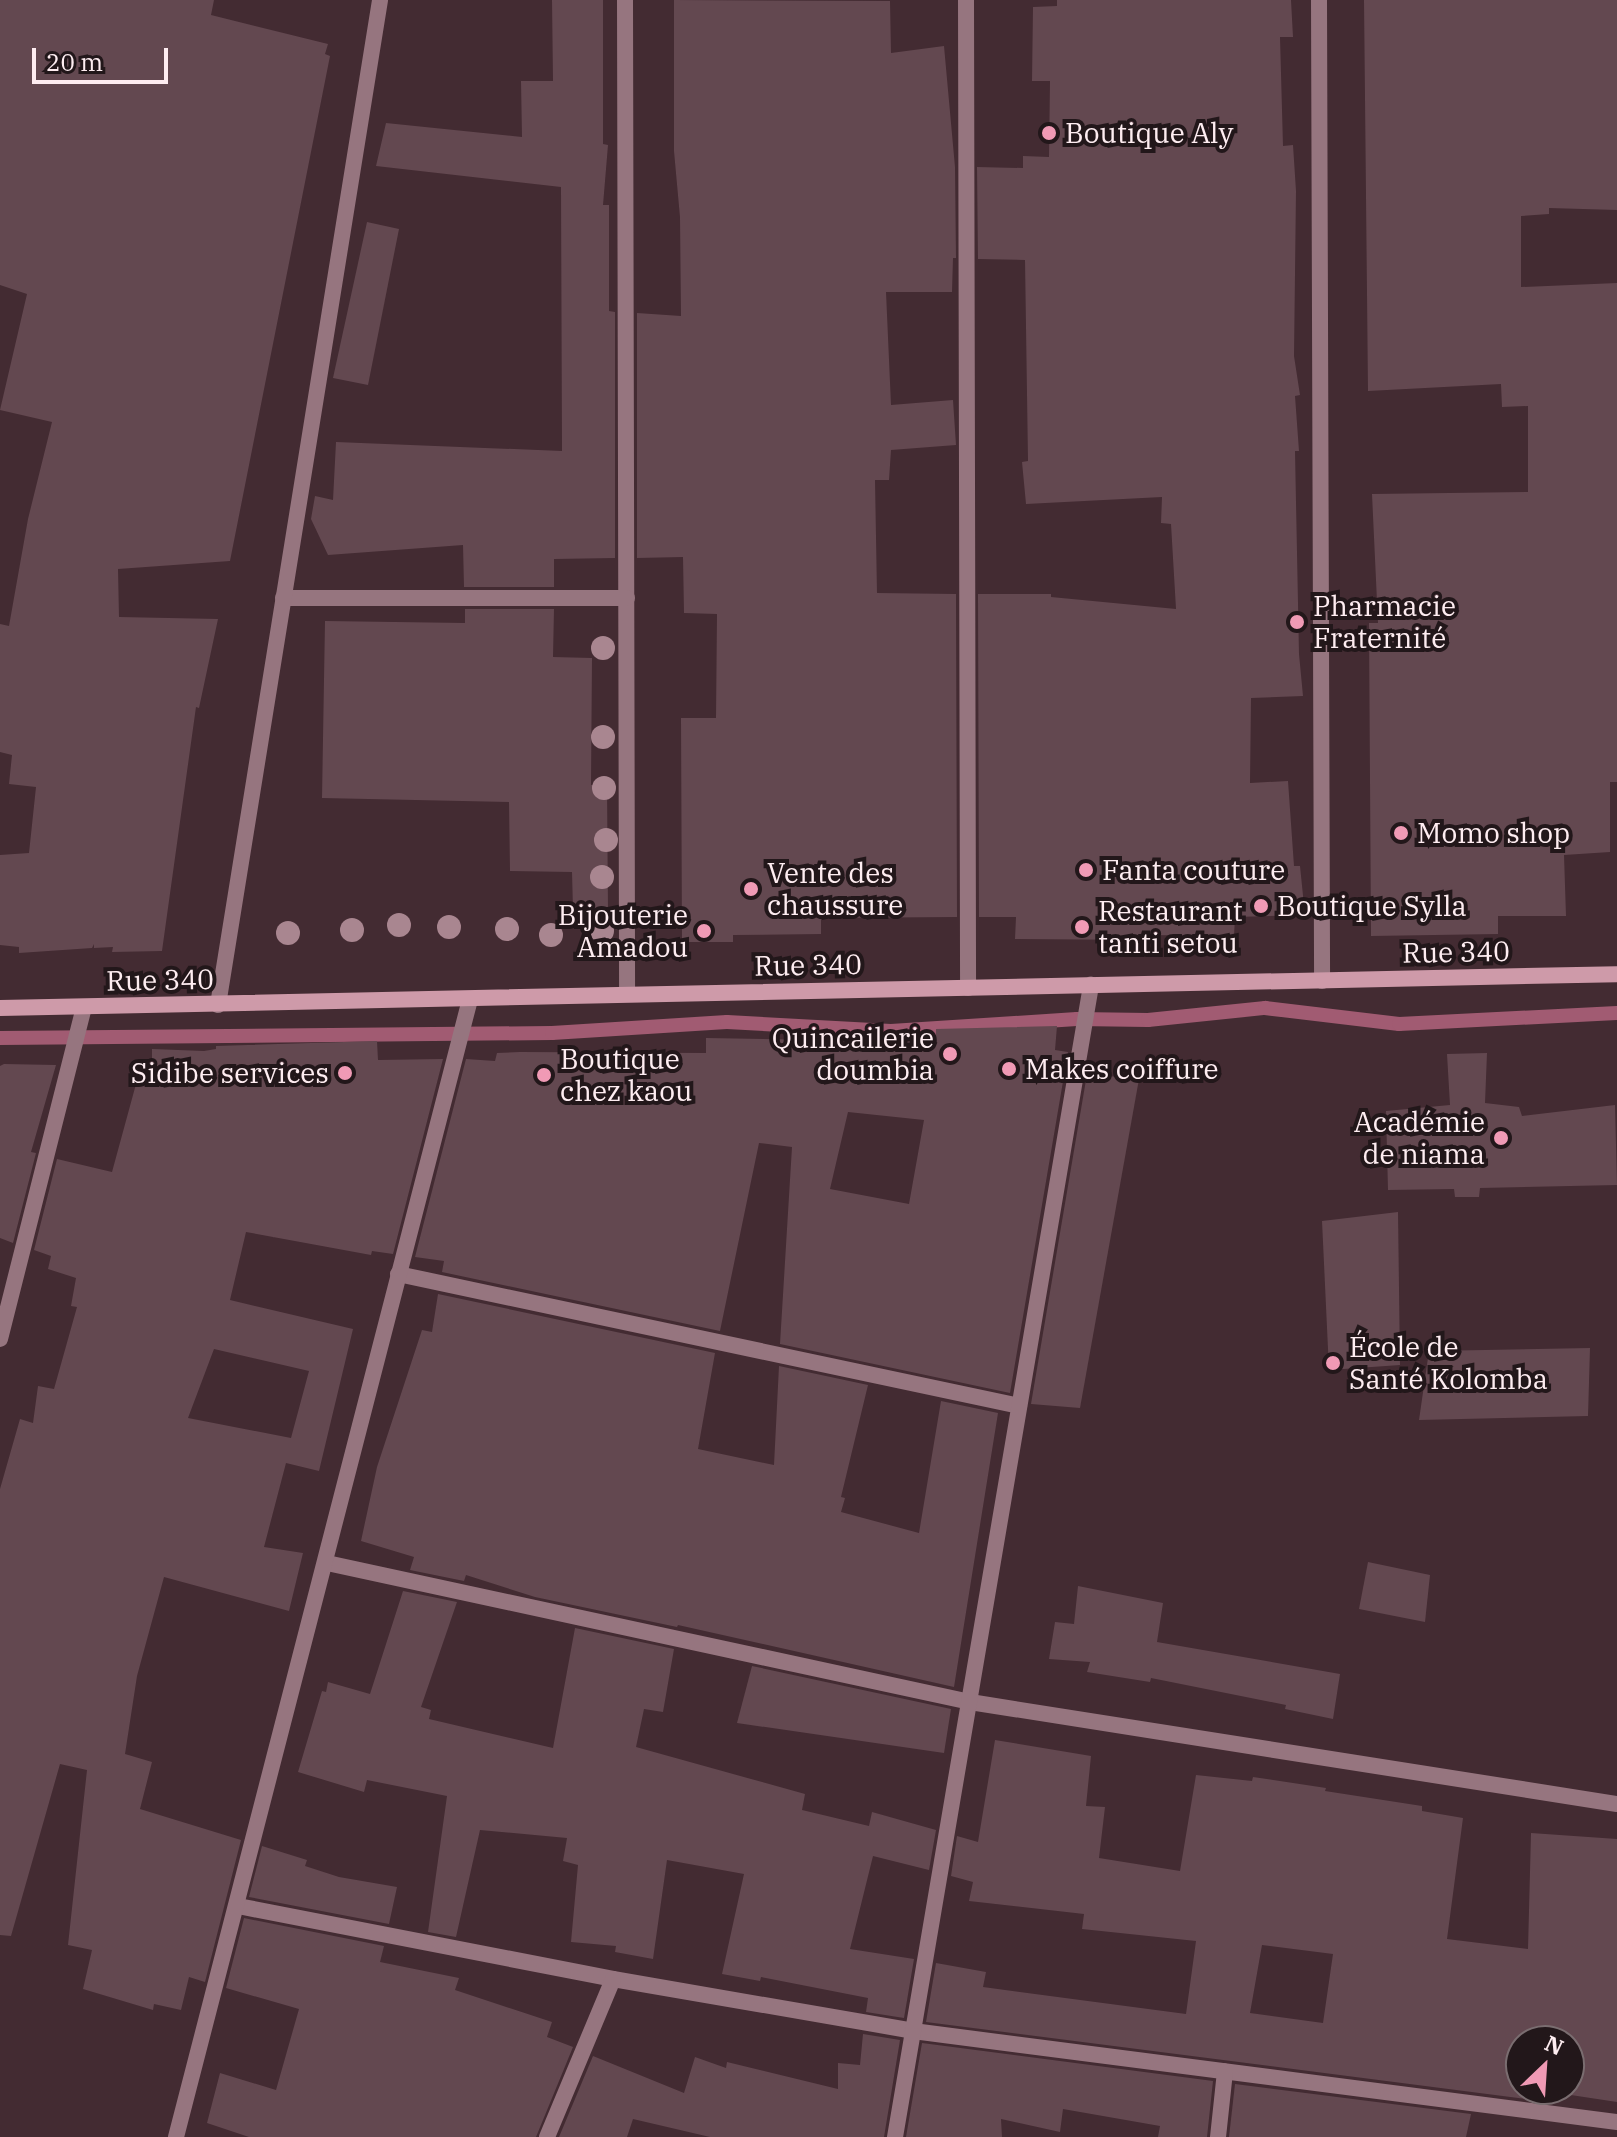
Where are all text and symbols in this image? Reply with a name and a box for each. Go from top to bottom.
scale bar [36,32,172,82]
text: 20 m [46,46,103,78]
place label: Boutique Aly [1065,116,1233,150]
marker: Boutique Aly [1040,124,1058,142]
place label: Pharmacie Fraternité [1313,589,1456,655]
marker: Pharmacie Fraternité [1288,613,1306,631]
place label: Momo shop [1417,816,1570,850]
marker: Momo shop [1392,824,1410,842]
place label: Fanta couture [1102,853,1285,887]
place label: Vente des chaussure [767,856,903,922]
marker: Fanta couture [1077,861,1095,879]
marker: Vente des chaussure [742,880,760,898]
place label: Boutique Sylla [1277,889,1467,923]
place label: Restaurant tanti setou [1098,894,1243,960]
marker: Boutique Sylla [1252,897,1270,915]
place label: Bijouterie Amadou [558,898,688,964]
marker: Restaurant tanti setou [1073,918,1091,936]
marker: Bijouterie Amadou [695,922,713,940]
street label: Rue 340 [1402,934,1510,970]
street label: Rue 340 [754,947,862,983]
street label: Rue 340 [106,962,214,998]
place label: Quincailerie doumbia [772,1021,934,1087]
place label: Boutique chez kaou [560,1042,692,1108]
marker: Quincailerie doumbia [941,1045,959,1063]
place label: Makes coiffure [1025,1052,1218,1086]
place label: Sidibe services [131,1056,329,1090]
marker: Makes coiffure [1000,1060,1018,1078]
marker: Sidibe services [336,1064,354,1082]
marker: Boutique chez kaou [535,1066,553,1084]
place label: Académie de niama [1354,1105,1485,1171]
marker: Académie de niama [1492,1129,1510,1147]
place label: École de Santé Kolomba [1349,1330,1548,1396]
marker: École de Santé Kolomba [1324,1354,1342,1372]
north arrow [1505,2025,1585,2105]
text: N [1540,2028,1569,2061]

